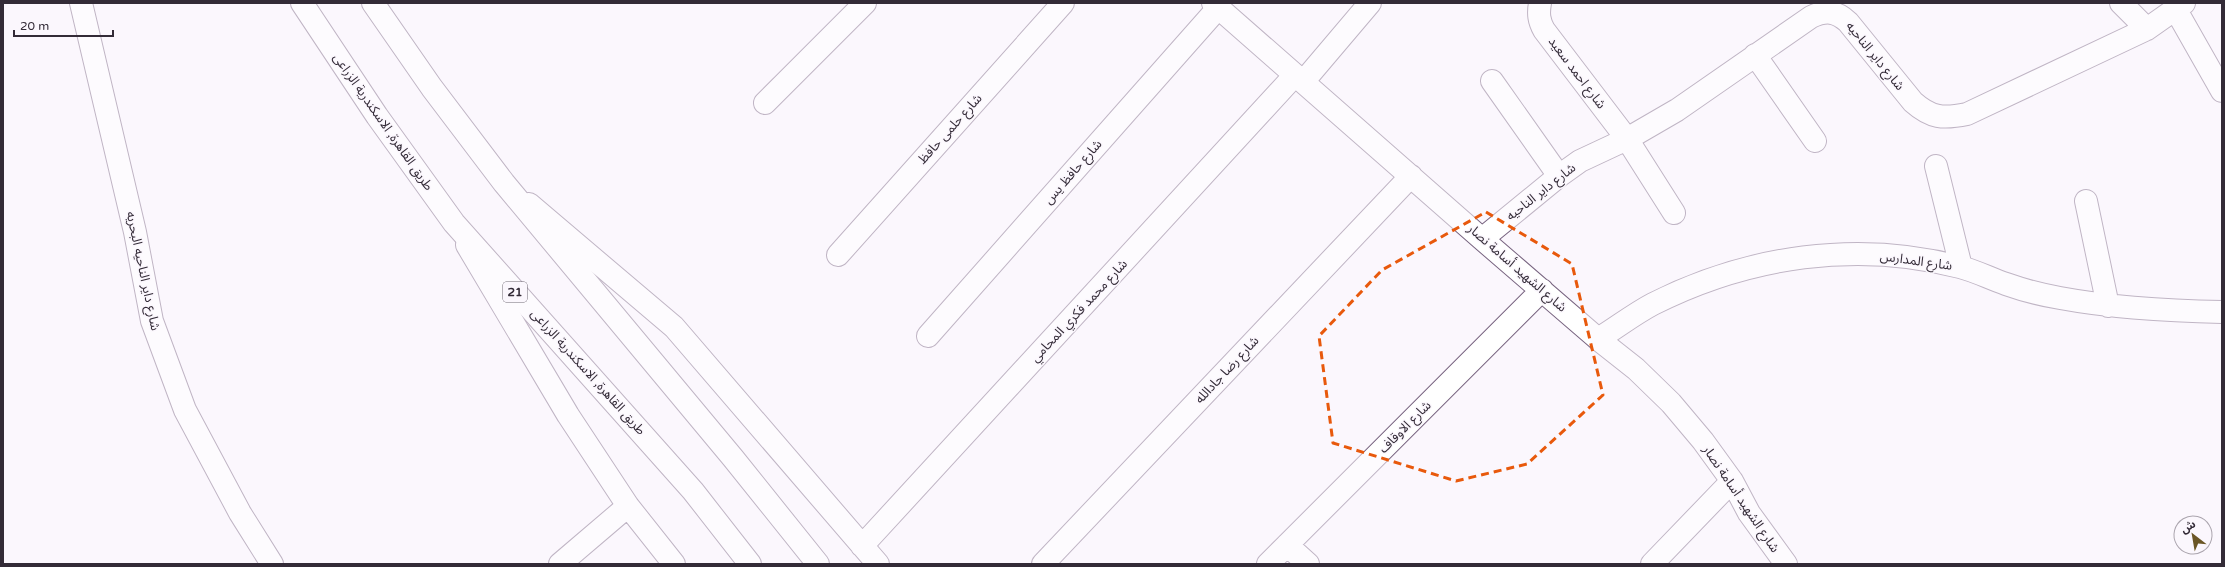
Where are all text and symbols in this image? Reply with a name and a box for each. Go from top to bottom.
scale bar [14,12,113,38]
street label: شارع داير الناحيه [1841,18,1908,95]
text: 20 m [20,19,49,33]
street label: شارع احمد سعيد [1543,34,1609,113]
street label: طريق القاهرة, الاسكندرية الزراعى [329,50,437,194]
street label: شارع حلمى حافظ [914,91,987,169]
street label: شارع حافظ يس [1041,136,1107,209]
street label: شارع داير الناحيه [1503,160,1580,226]
street label: شارع داير الناحيه البحريه [121,210,163,333]
street label: شارع الشهيد أسامة نصار [1462,220,1570,317]
street label: شارع المدارس [1879,248,1953,276]
street label: شارع محمد فكري المحامي [1027,256,1132,367]
road number: 21 [503,282,527,302]
street label: طريق القاهرة, الاسكندرية الزراعى [527,306,649,439]
street label: شارع رضا جادالله [1192,333,1264,408]
street label: شارع الاوقاف [1375,397,1436,458]
street label: شارع الشهيد أسامة نصار [1697,441,1783,557]
north arrow [2173,515,2213,555]
text: ش [2178,517,2198,536]

